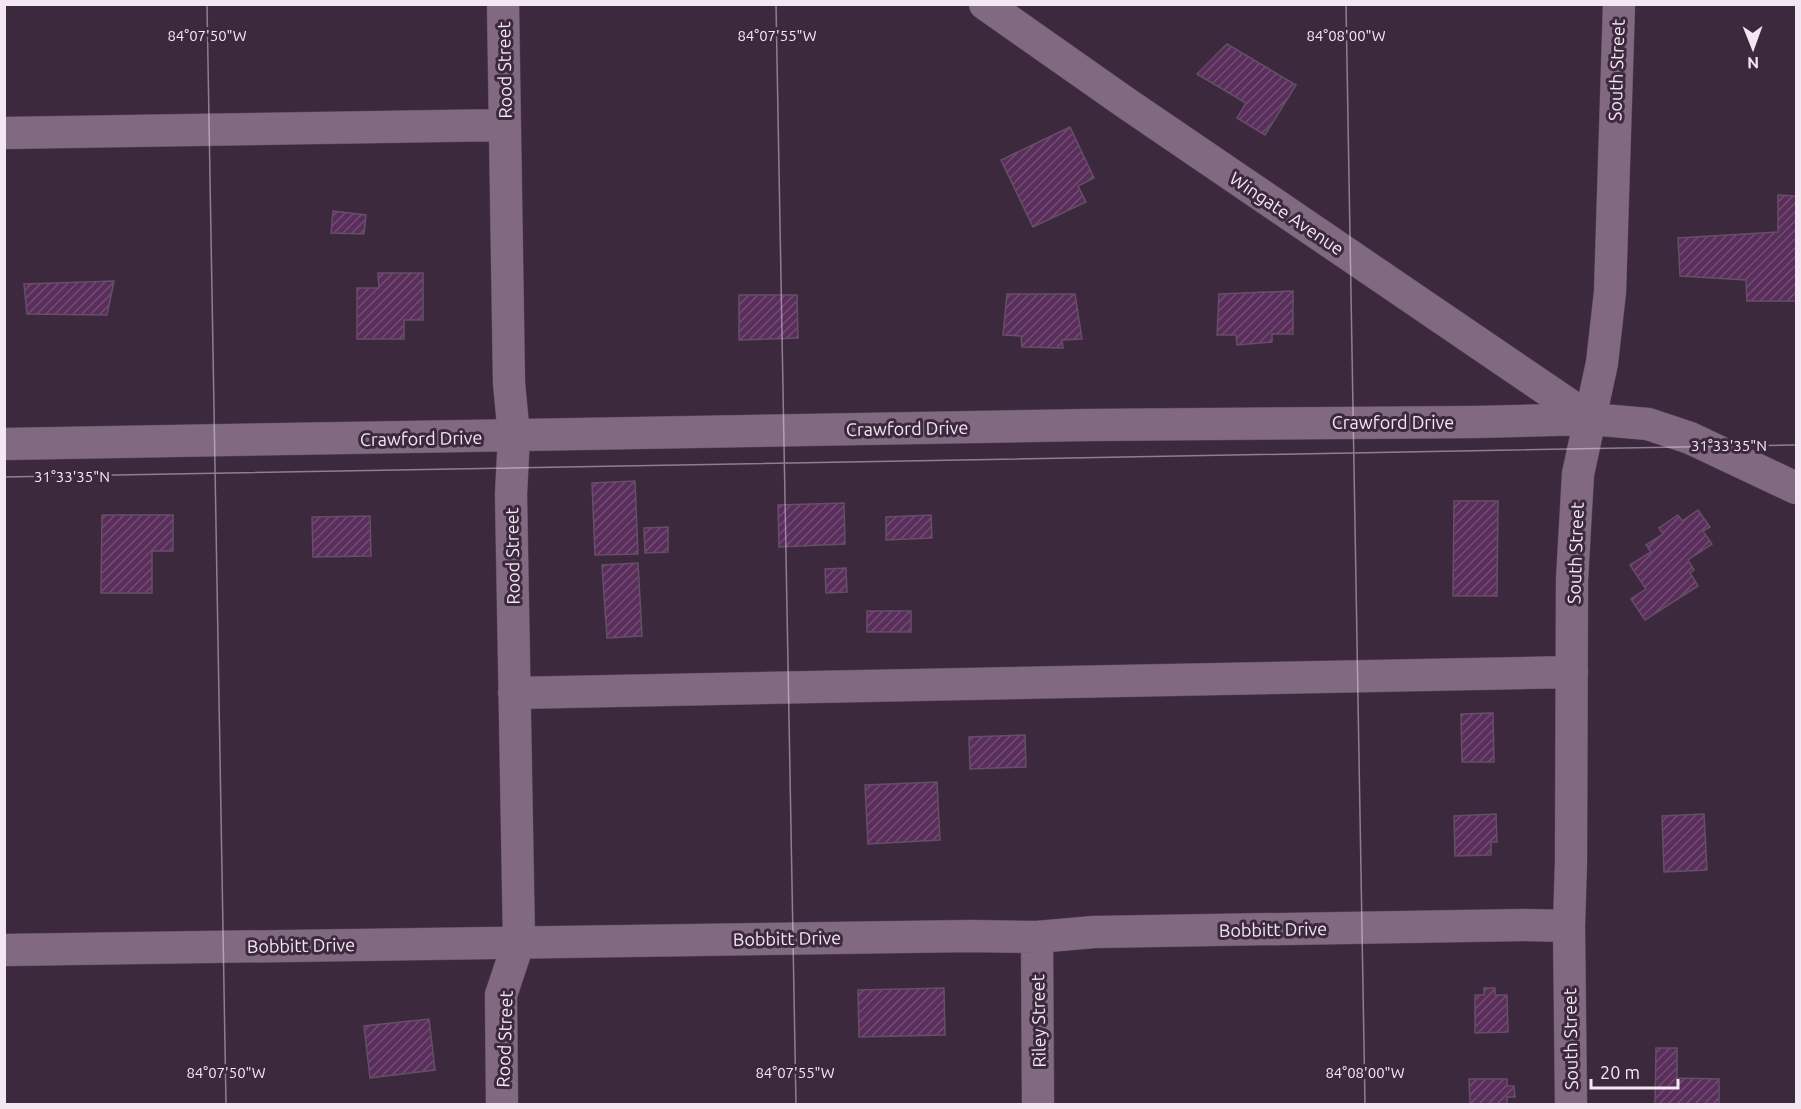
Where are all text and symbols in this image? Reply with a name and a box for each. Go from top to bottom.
north arrow [1723,18,1783,78]
street label: South Street [1604,19,1628,121]
street label: Rood Street [493,21,515,119]
text: 84°07'50"W [167,27,247,44]
text: 84°07'55"W [737,27,817,44]
text: 84°08'00"W [1306,27,1386,44]
text: N [1747,54,1759,72]
street label: Wingate Avenue [1226,168,1348,258]
street label: Crawford Drive [1332,412,1454,432]
street label: Crawford Drive [846,417,968,439]
street label: Crawford Drive [360,427,482,449]
text: 31°33'35"N [1691,437,1767,454]
text: 31°33'35"N [34,468,110,485]
street label: South Street [1563,502,1587,604]
street label: Rood Street [501,507,523,605]
street label: Bobbitt Drive [1219,918,1327,940]
street label: Bobbitt Drive [733,927,841,949]
street label: Bobbitt Drive [247,934,355,956]
street label: Riley Street [1027,974,1049,1068]
street label: South Street [1559,988,1581,1090]
street label: Rood Street [492,990,516,1088]
scale bar [1591,1052,1678,1090]
text: 20 m [1600,1062,1640,1082]
text: 84°07'50"W [186,1064,266,1081]
text: 84°07'55"W [755,1064,835,1081]
text: 84°08'00"W [1325,1064,1405,1081]

